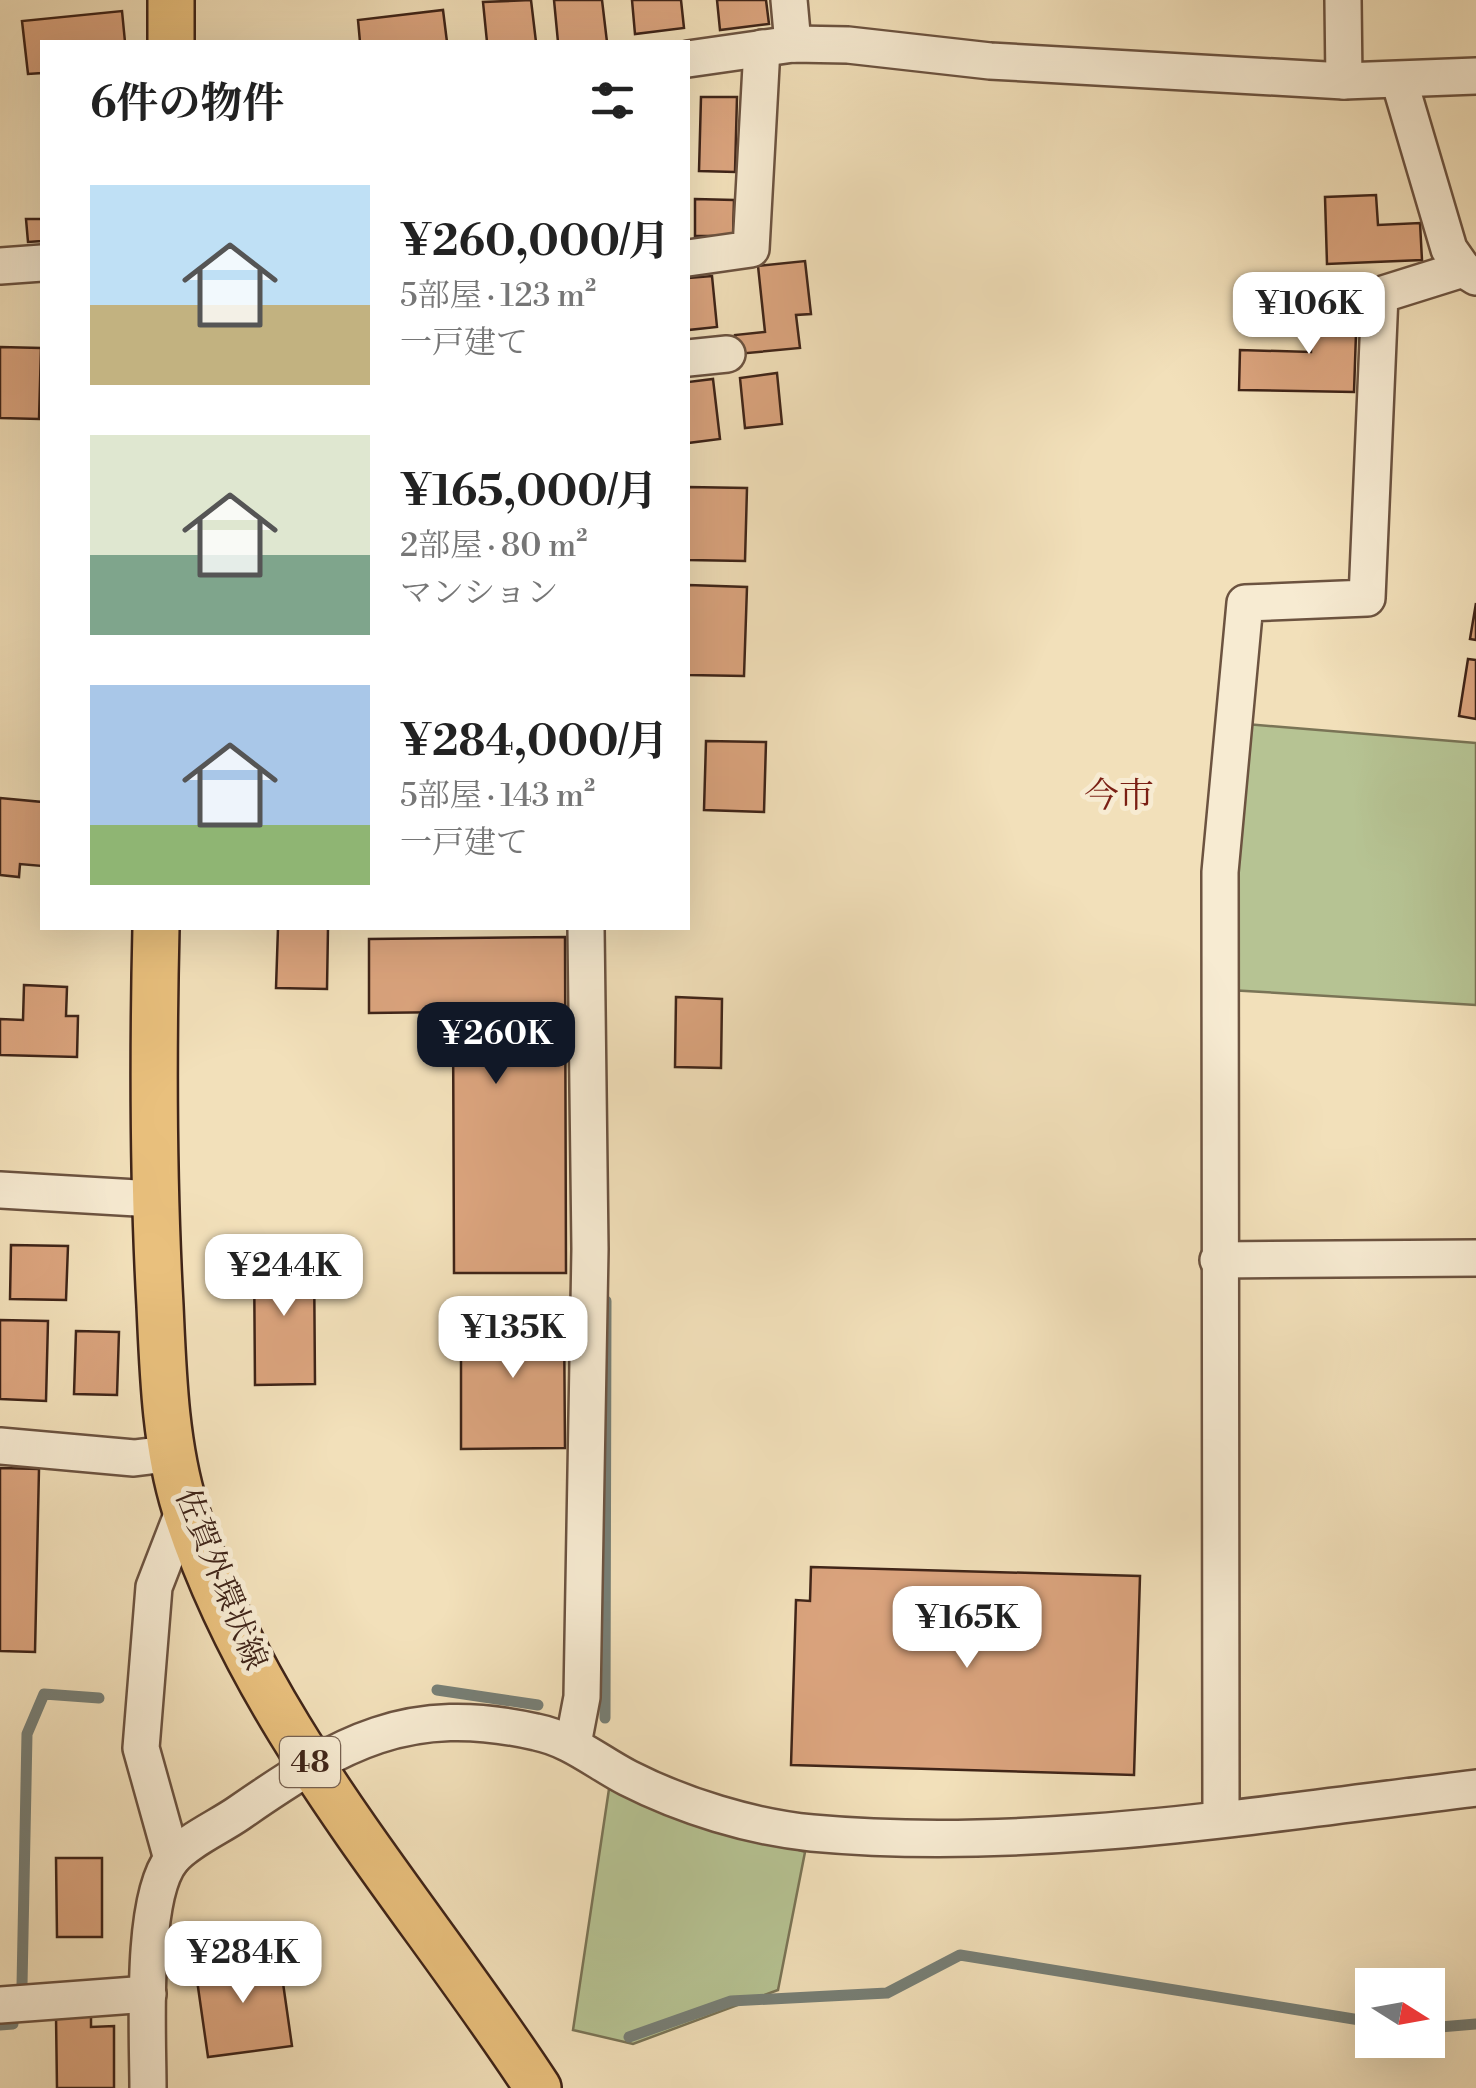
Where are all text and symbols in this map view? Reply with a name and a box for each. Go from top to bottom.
icon: filters [585,73,640,128]
text: 6件の物件 [90,78,284,131]
text: ¥260,000/月 [400,216,670,269]
icon: home [170,225,290,345]
pin: ¥106K [1239,272,1379,357]
text: 5部屋 · 123 m² [400,276,596,316]
text: ¥106K [1255,284,1363,324]
text: 一戸建て [400,323,528,363]
text: ¥165,000/月 [400,466,658,519]
icon: home [170,475,290,595]
text: 2部屋 · 80 m² [400,526,587,566]
text: マンション [400,573,559,613]
text: ¥284,000/月 [400,716,669,769]
icon: home [170,725,290,845]
district label: 今市 [1084,775,1154,818]
text: 5部屋 · 143 m² [400,776,595,816]
text: 一戸建て [400,823,528,863]
pin: ¥260K [426,1002,566,1087]
text: ¥260K [439,1014,553,1054]
pin: ¥244K [214,1234,354,1319]
text: ¥244K [227,1246,341,1286]
pin: ¥135K [443,1296,583,1381]
text: ¥135K [461,1308,565,1348]
street label: 佐賀外環状線 [167,1483,276,1676]
pin: ¥165K [897,1586,1037,1671]
text: ¥165K [915,1598,1019,1638]
road number: 48 [280,1737,340,1787]
pin: ¥284K [173,1921,313,2006]
text: ¥284K [187,1933,299,1973]
north arrow [1355,1968,1445,2058]
map controls [1355,1968,1445,2058]

